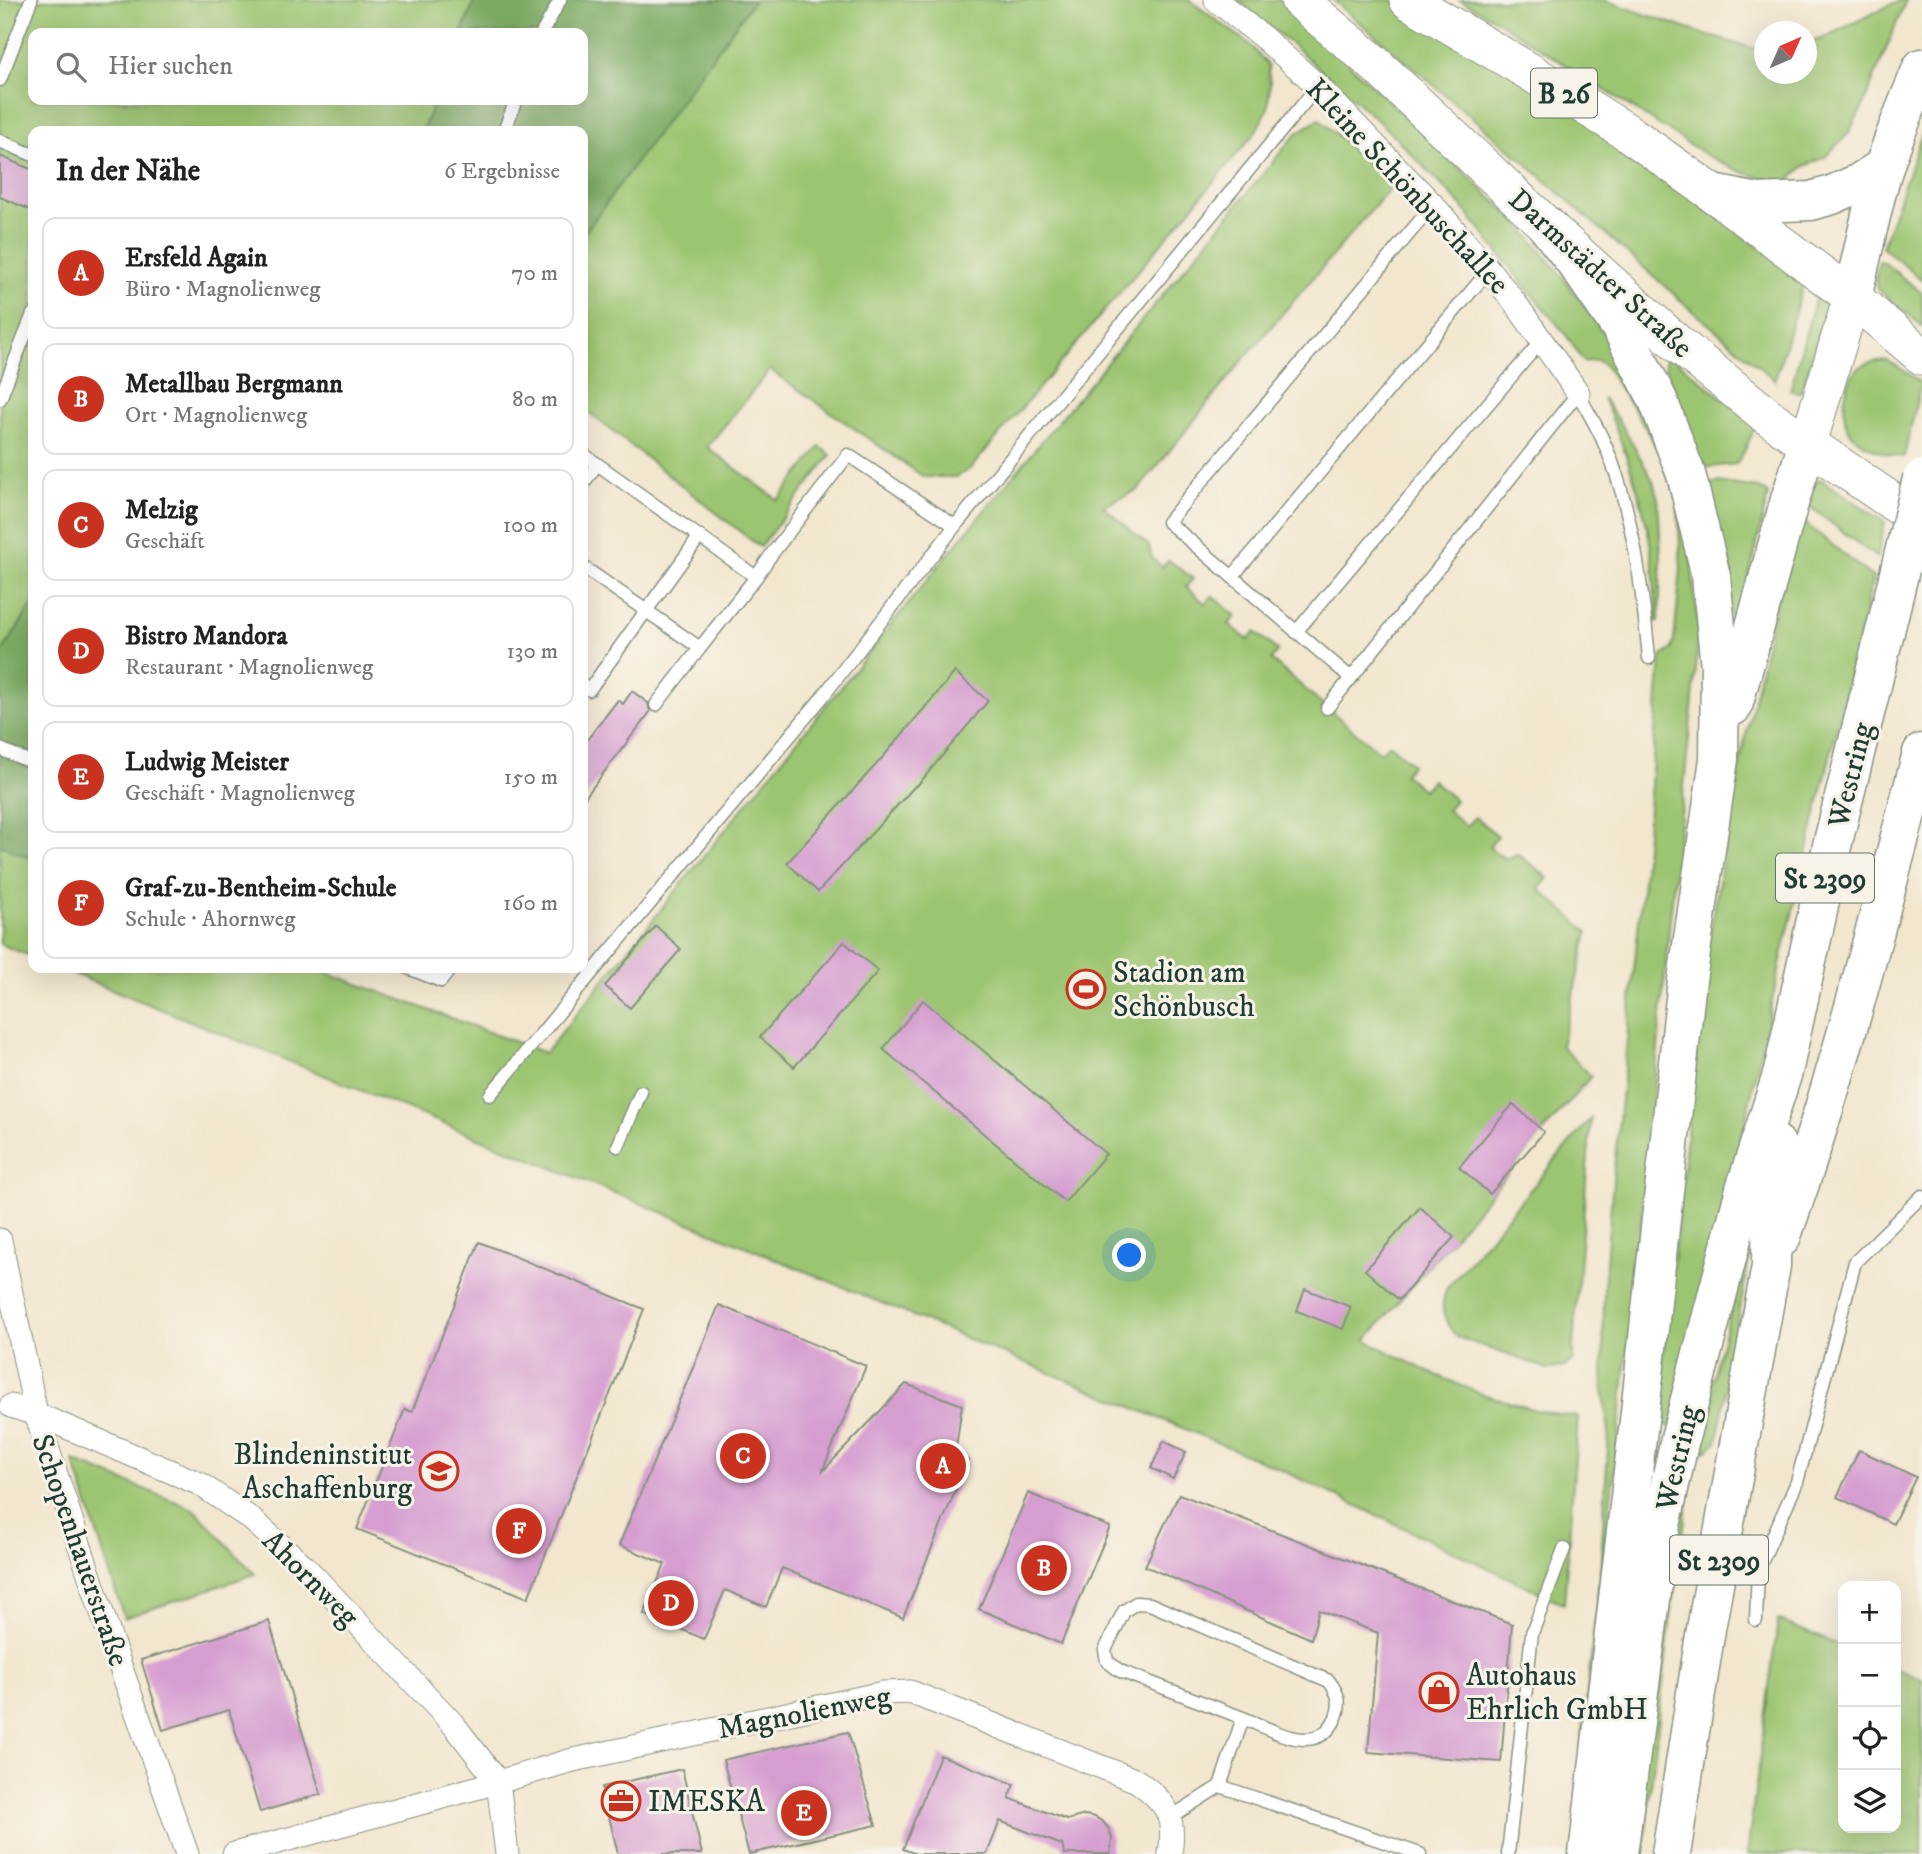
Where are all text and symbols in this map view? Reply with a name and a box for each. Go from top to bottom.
north arrow [1754,21,1817,84]
search box [28,28,588,105]
icon: search [52,48,90,86]
text: Hier suchen [108,50,233,83]
road number: B 26 [1531,68,1597,118]
street label: Kleine Schönbuschallee [1297,71,1517,303]
text: In der Nähe [56,153,200,190]
text: 6 Ergebnisse [444,157,560,186]
street label: Darmstädter Straße [1500,182,1700,367]
text: Ersfeld Again [125,242,268,275]
text: A [74,259,88,288]
text: 70 m [511,259,558,288]
text: Büro · Magnolienweg [125,275,321,304]
text: Metallbau Bergmann [125,368,343,401]
text: B [74,385,88,414]
text: 80 m [512,385,558,414]
text: Ort · Magnolienweg [125,401,307,430]
text: Melzig [125,494,198,527]
text: C [73,511,89,540]
text: 100 m [503,511,558,540]
text: Geschäft [125,527,205,556]
text: Bistro Mandora [125,620,288,653]
text: D [72,637,90,666]
text: 130 m [506,637,558,666]
text: Restaurant · Magnolienweg [125,653,373,682]
street label: Westring [1820,718,1882,833]
text: Ludwig Meister [125,746,289,779]
text: E [73,763,89,792]
text: 150 m [504,763,558,792]
text: Geschäft · Magnolienweg [125,779,355,808]
road number: St 2309 [1776,854,1874,903]
text: Graf-zu-Bentheim-Schule [125,872,397,905]
text: F [74,889,88,918]
text: 160 m [503,889,558,918]
text: Schule · Ahornweg [125,905,295,934]
place label: Stadion am Schönbusch [1113,955,1255,1026]
sports icon: Stadion am Schönbusch [1065,968,1107,1010]
your location [1112,1238,1146,1272]
street label: Westring [1648,1402,1709,1516]
street label: Schopenhauerstraße [23,1430,137,1671]
pin: C [720,1430,766,1482]
place label: Blindeninstitut Aschaffenburg [233,1437,412,1508]
pin: A [920,1440,966,1492]
school or university icon: Blindeninstitut Aschaffenburg [418,1450,460,1492]
pin: F [496,1505,542,1557]
street label: Ahornweg [254,1523,366,1636]
road number: St 2309 [1670,1536,1768,1584]
pin: B [1021,1542,1067,1594]
pin: D [648,1577,694,1629]
map controls [1838,1581,1901,1833]
button: + [1838,1581,1901,1644]
button: − [1838,1644,1901,1707]
place label: Autohaus Ehrlich GmbH [1466,1658,1648,1729]
shop icon: Autohaus Ehrlich GmbH [1418,1671,1460,1713]
street label: Magnolienweg [715,1678,894,1748]
button: locate [1838,1707,1901,1770]
button: layers [1838,1770,1901,1833]
office icon: IMESKA [600,1780,642,1822]
place label: IMESKA [648,1784,766,1821]
pin: E [781,1787,827,1839]

